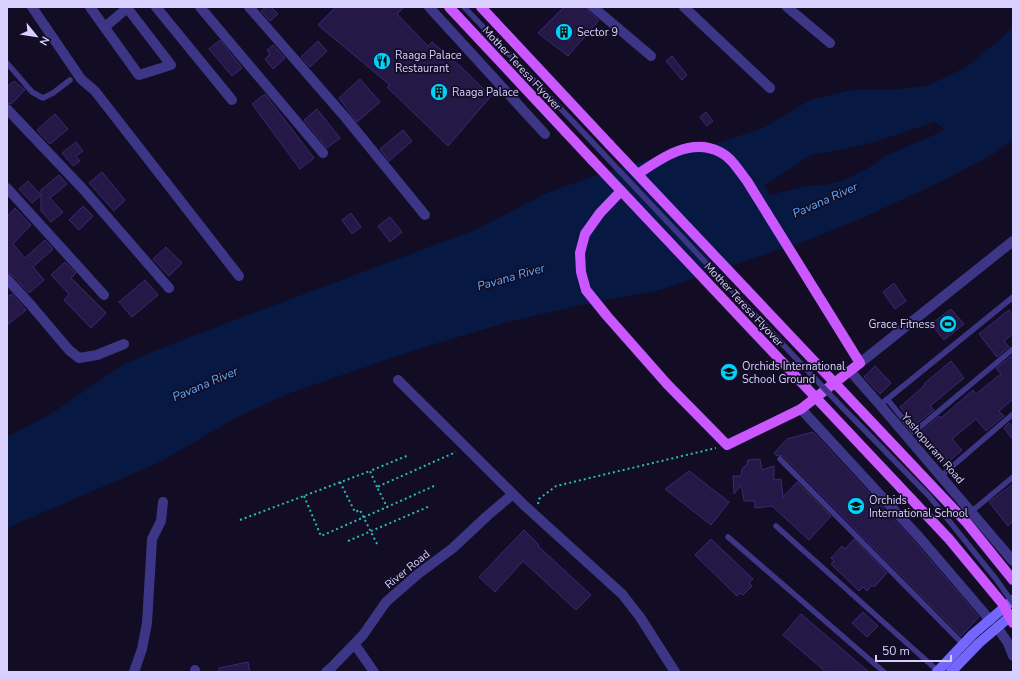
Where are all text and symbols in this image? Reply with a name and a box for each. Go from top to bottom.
north arrow [16,16,56,56]
building icon: Sector 9 [554,22,574,42]
street label: Mother Teresa Flyover [479,23,565,114]
place label: Sector 9 [577,25,618,40]
text: N [36,33,53,48]
place label: Raaga Palace Restaurant [395,48,462,76]
restaurant icon: Raaga Palace Restaurant [372,51,392,71]
building icon: Raaga Palace [429,82,449,102]
place label: Raaga Palace [452,85,519,100]
water label: Pavana River [790,178,861,222]
water label: Pavana River [475,259,547,294]
street label: Mother Teresa Flyover [701,259,787,350]
sports icon: Grace Fitness [938,314,958,334]
place label: Grace Fitness [869,317,935,332]
place label: Orchids International School Ground [742,359,846,387]
school or university icon: Orchids International School Ground [719,362,739,382]
water label: Pavana River [170,363,241,405]
street label: Yashopuram Road [897,409,968,487]
place label: Orchids International School [869,493,969,521]
school or university icon: Orchids International School [846,496,866,516]
street label: River Road [382,547,433,592]
scale bar [876,637,951,663]
text: 50 m [882,643,910,659]

